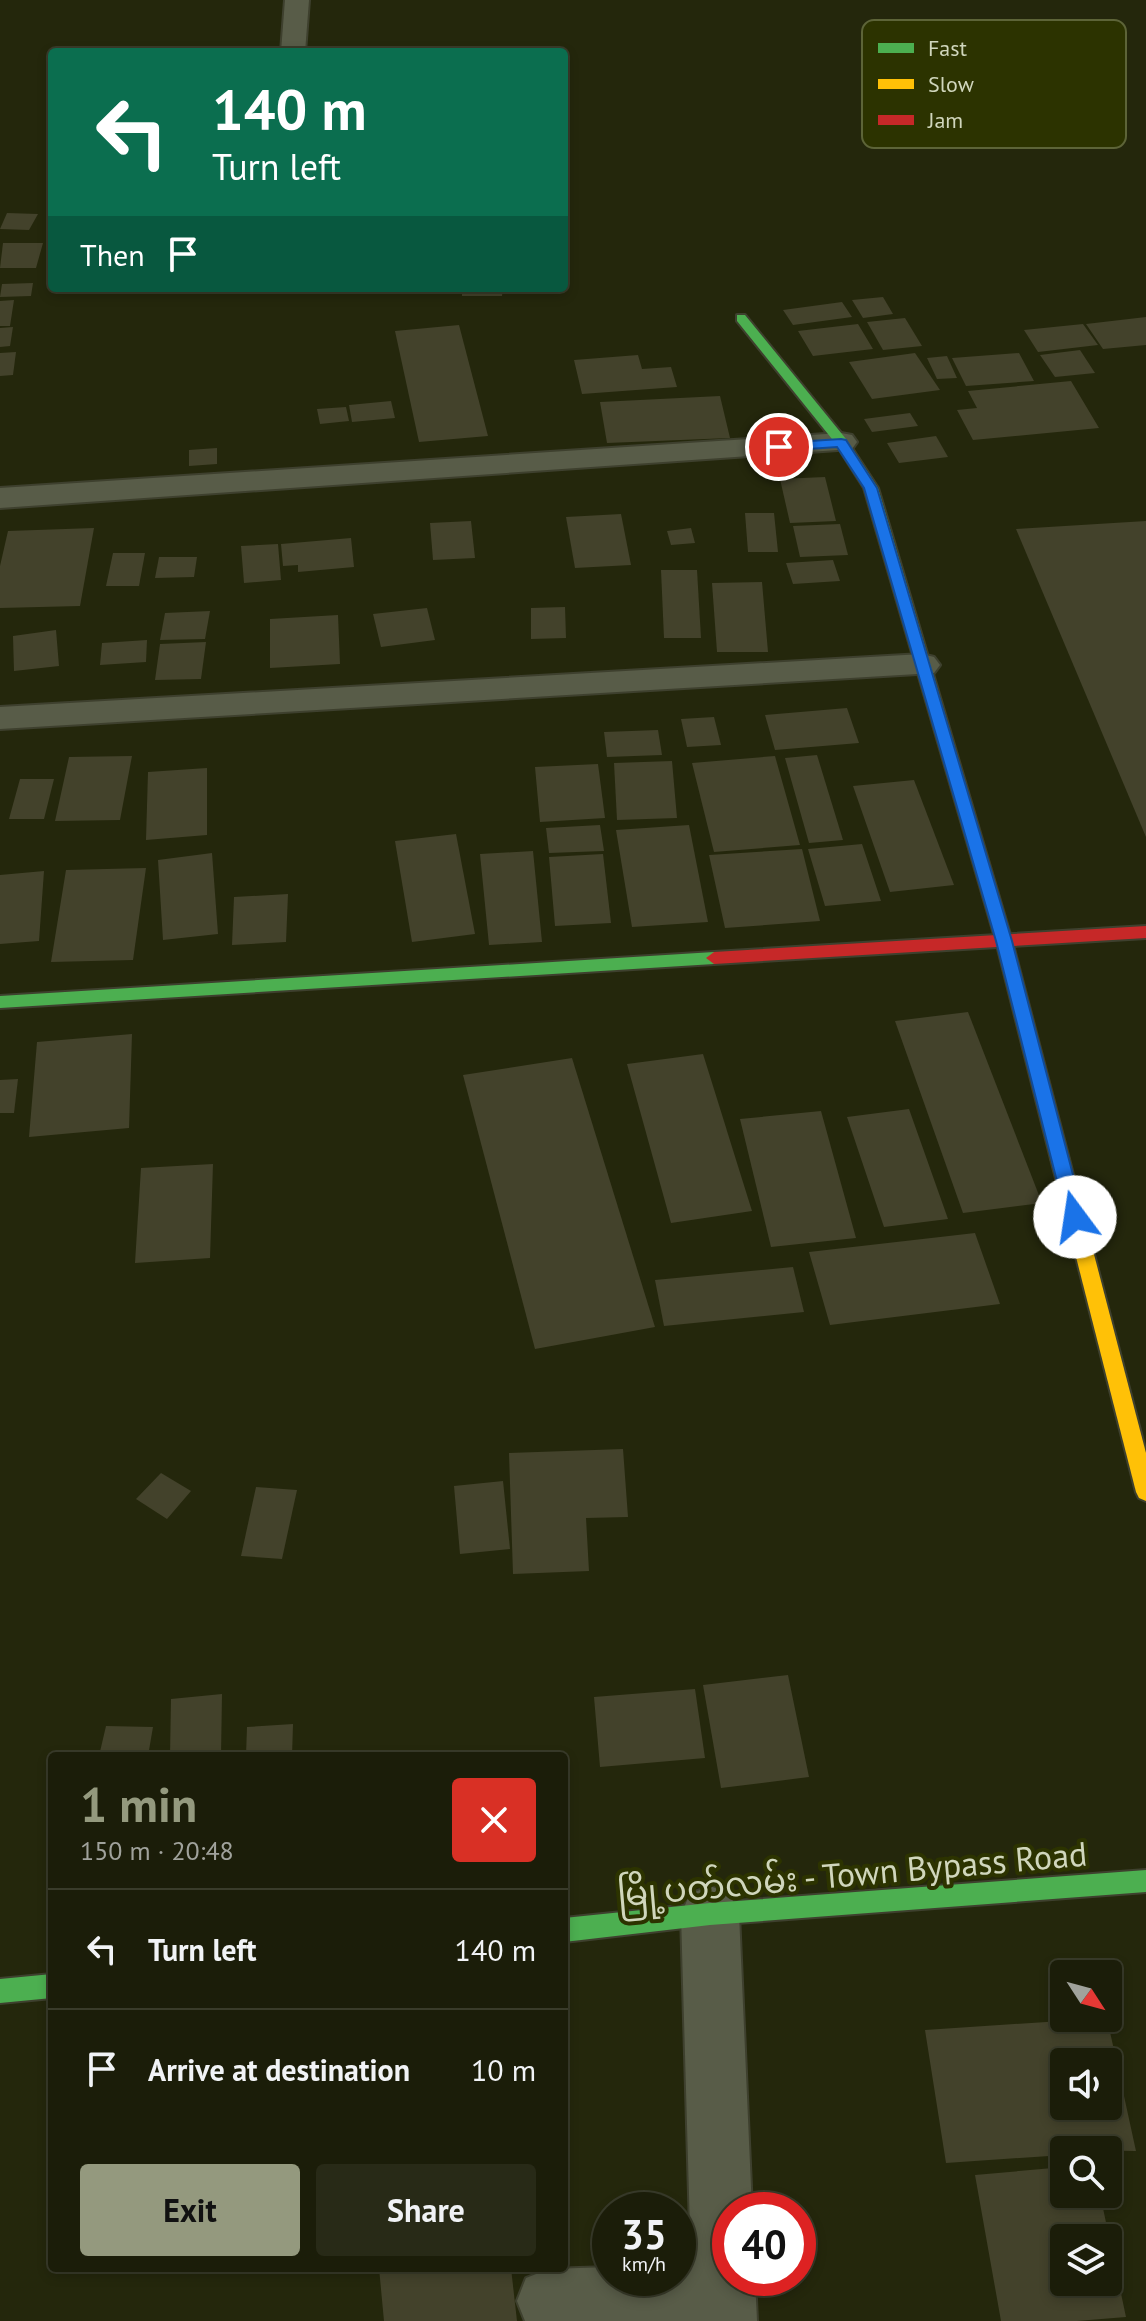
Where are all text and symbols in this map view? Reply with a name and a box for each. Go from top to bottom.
legend [862,20,1126,148]
text: Fast [928,34,968,62]
text: Slow [928,70,974,98]
text: 140 m [212,73,367,145]
icon: left [80,80,184,184]
text: Jam [927,106,963,134]
text: Turn left [212,143,341,190]
icon: arrive [161,232,205,276]
text: Then [80,235,145,274]
pin [745,413,813,481]
icon: arrive [757,425,801,469]
position arrow [1033,1175,1117,1259]
text: 1 min [80,1773,197,1835]
button: close [452,1778,536,1862]
street label: မြို့ပတ်လမ်း - Town Bypass Road [615,1830,1089,1922]
text: 150 m · 20:48 [80,1834,234,1867]
icon: left [80,1927,124,1971]
text: Turn left [148,1930,256,1969]
text: 140 m [455,1930,536,1969]
north arrow [1050,1960,1122,2032]
map controls [1050,1960,1122,2296]
icon: arrive [80,2047,124,2091]
button: sound [1050,2048,1122,2120]
text: Arrive at destination [148,2050,410,2089]
text: 10 m [471,2050,536,2089]
button: search [1050,2136,1122,2208]
button: Exit [80,2164,300,2256]
button: Share [316,2164,536,2256]
speed limit sign: 40 [712,2192,816,2296]
text: 35 [621,2208,667,2260]
button: layers [1050,2224,1122,2296]
text: km/h [622,2251,666,2277]

